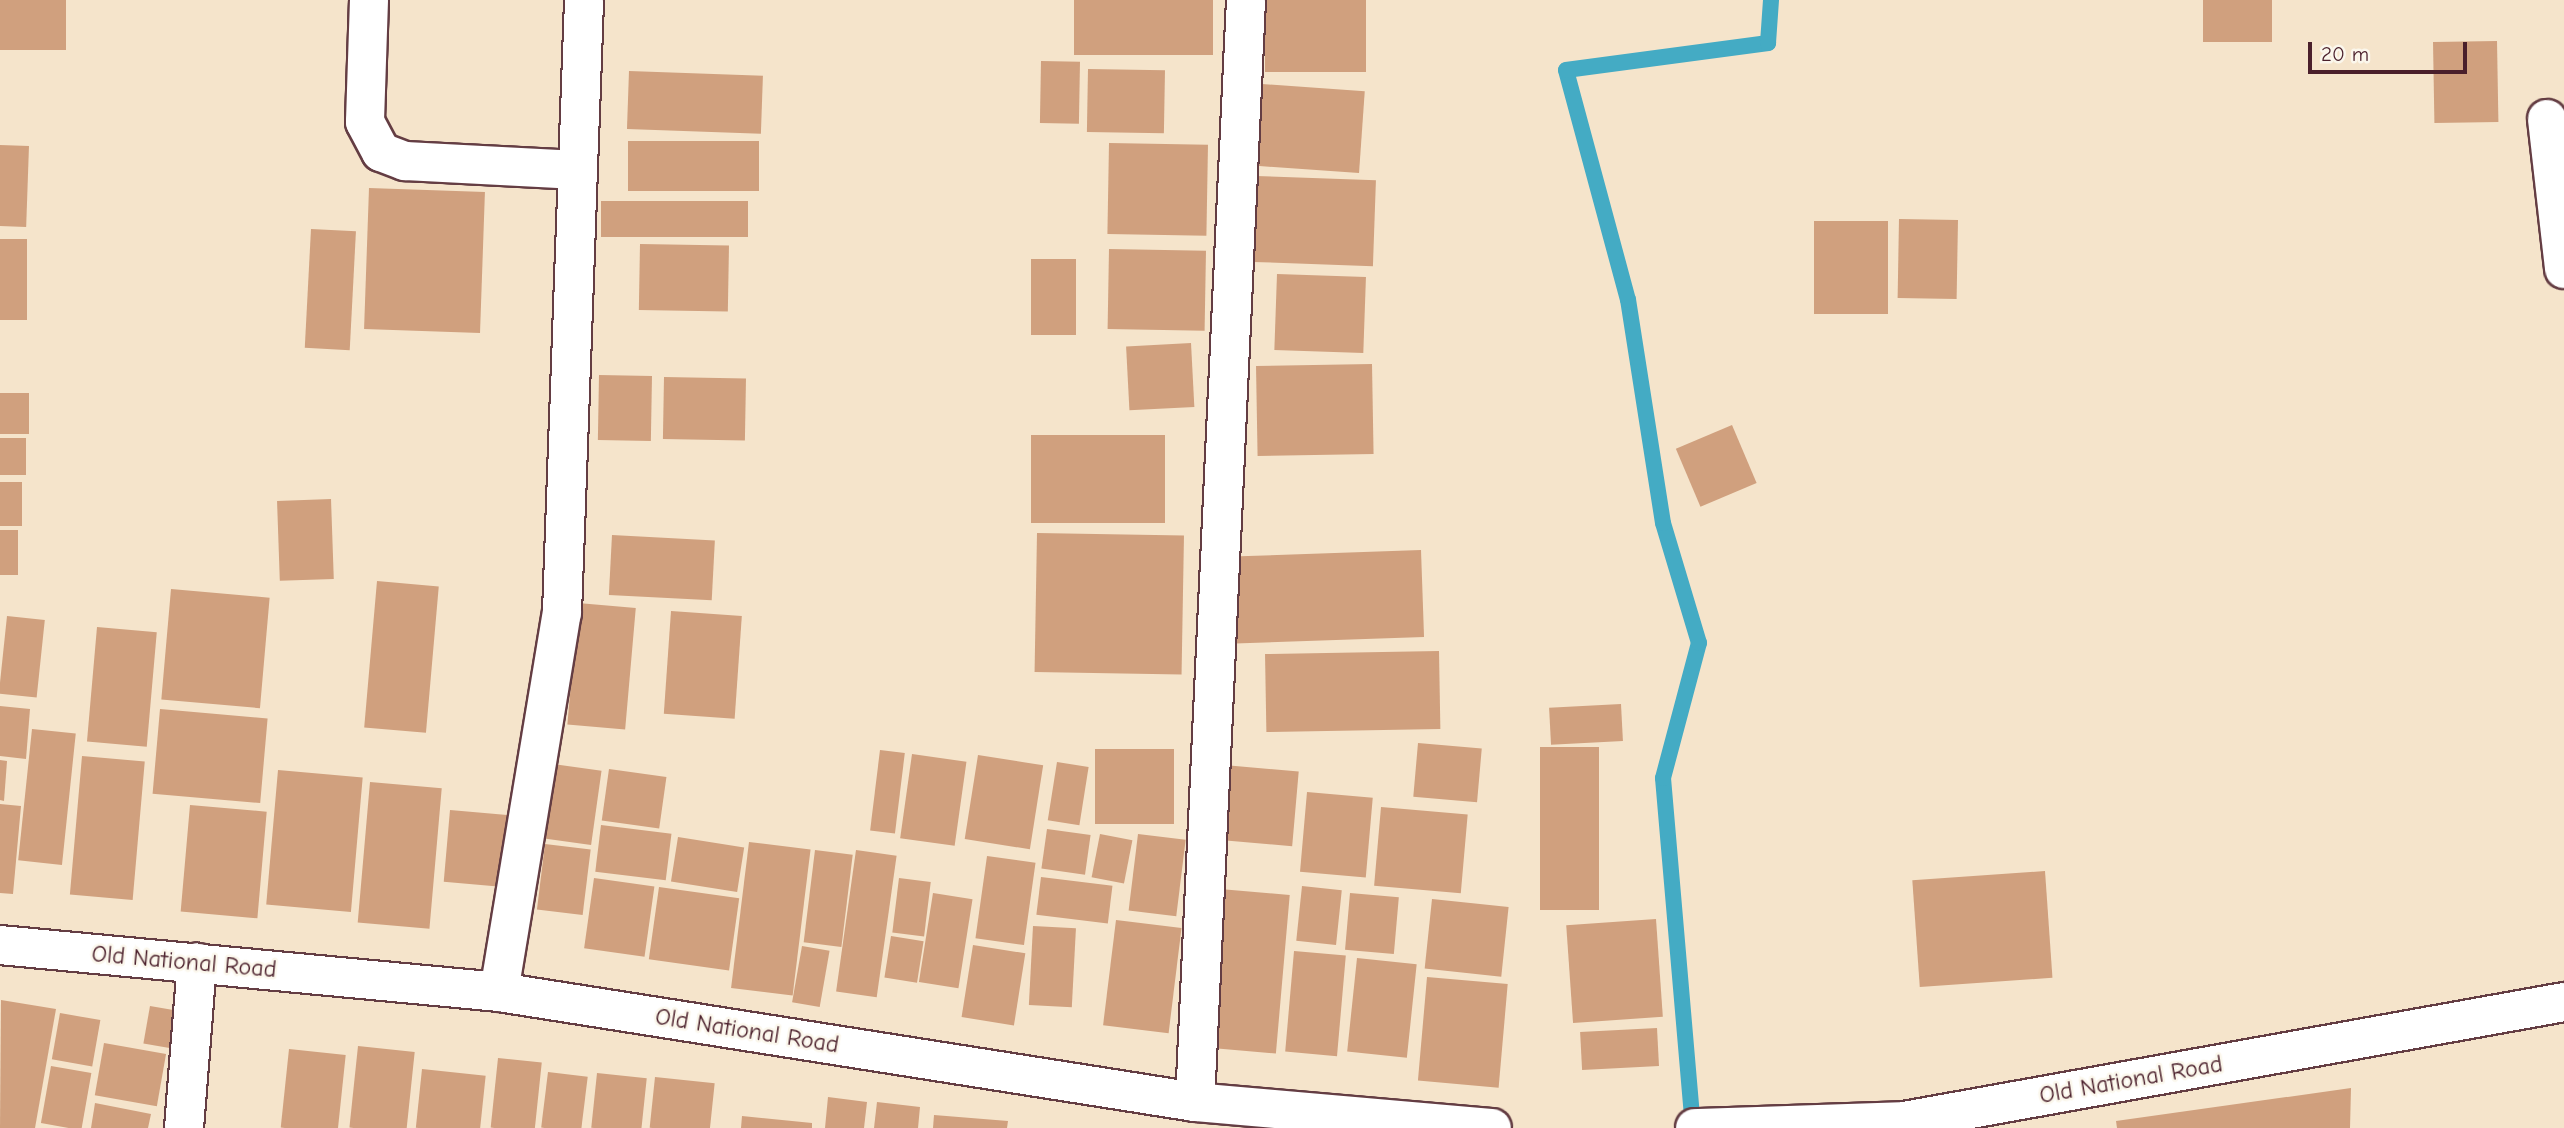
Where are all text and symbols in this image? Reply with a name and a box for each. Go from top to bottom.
scale bar [2312,28,2471,72]
text: 20 m [2321,42,2369,66]
street label: Old National Road [90,940,278,984]
street label: Old National Road [653,1002,841,1060]
street label: Old National Road [2037,1050,2225,1110]

